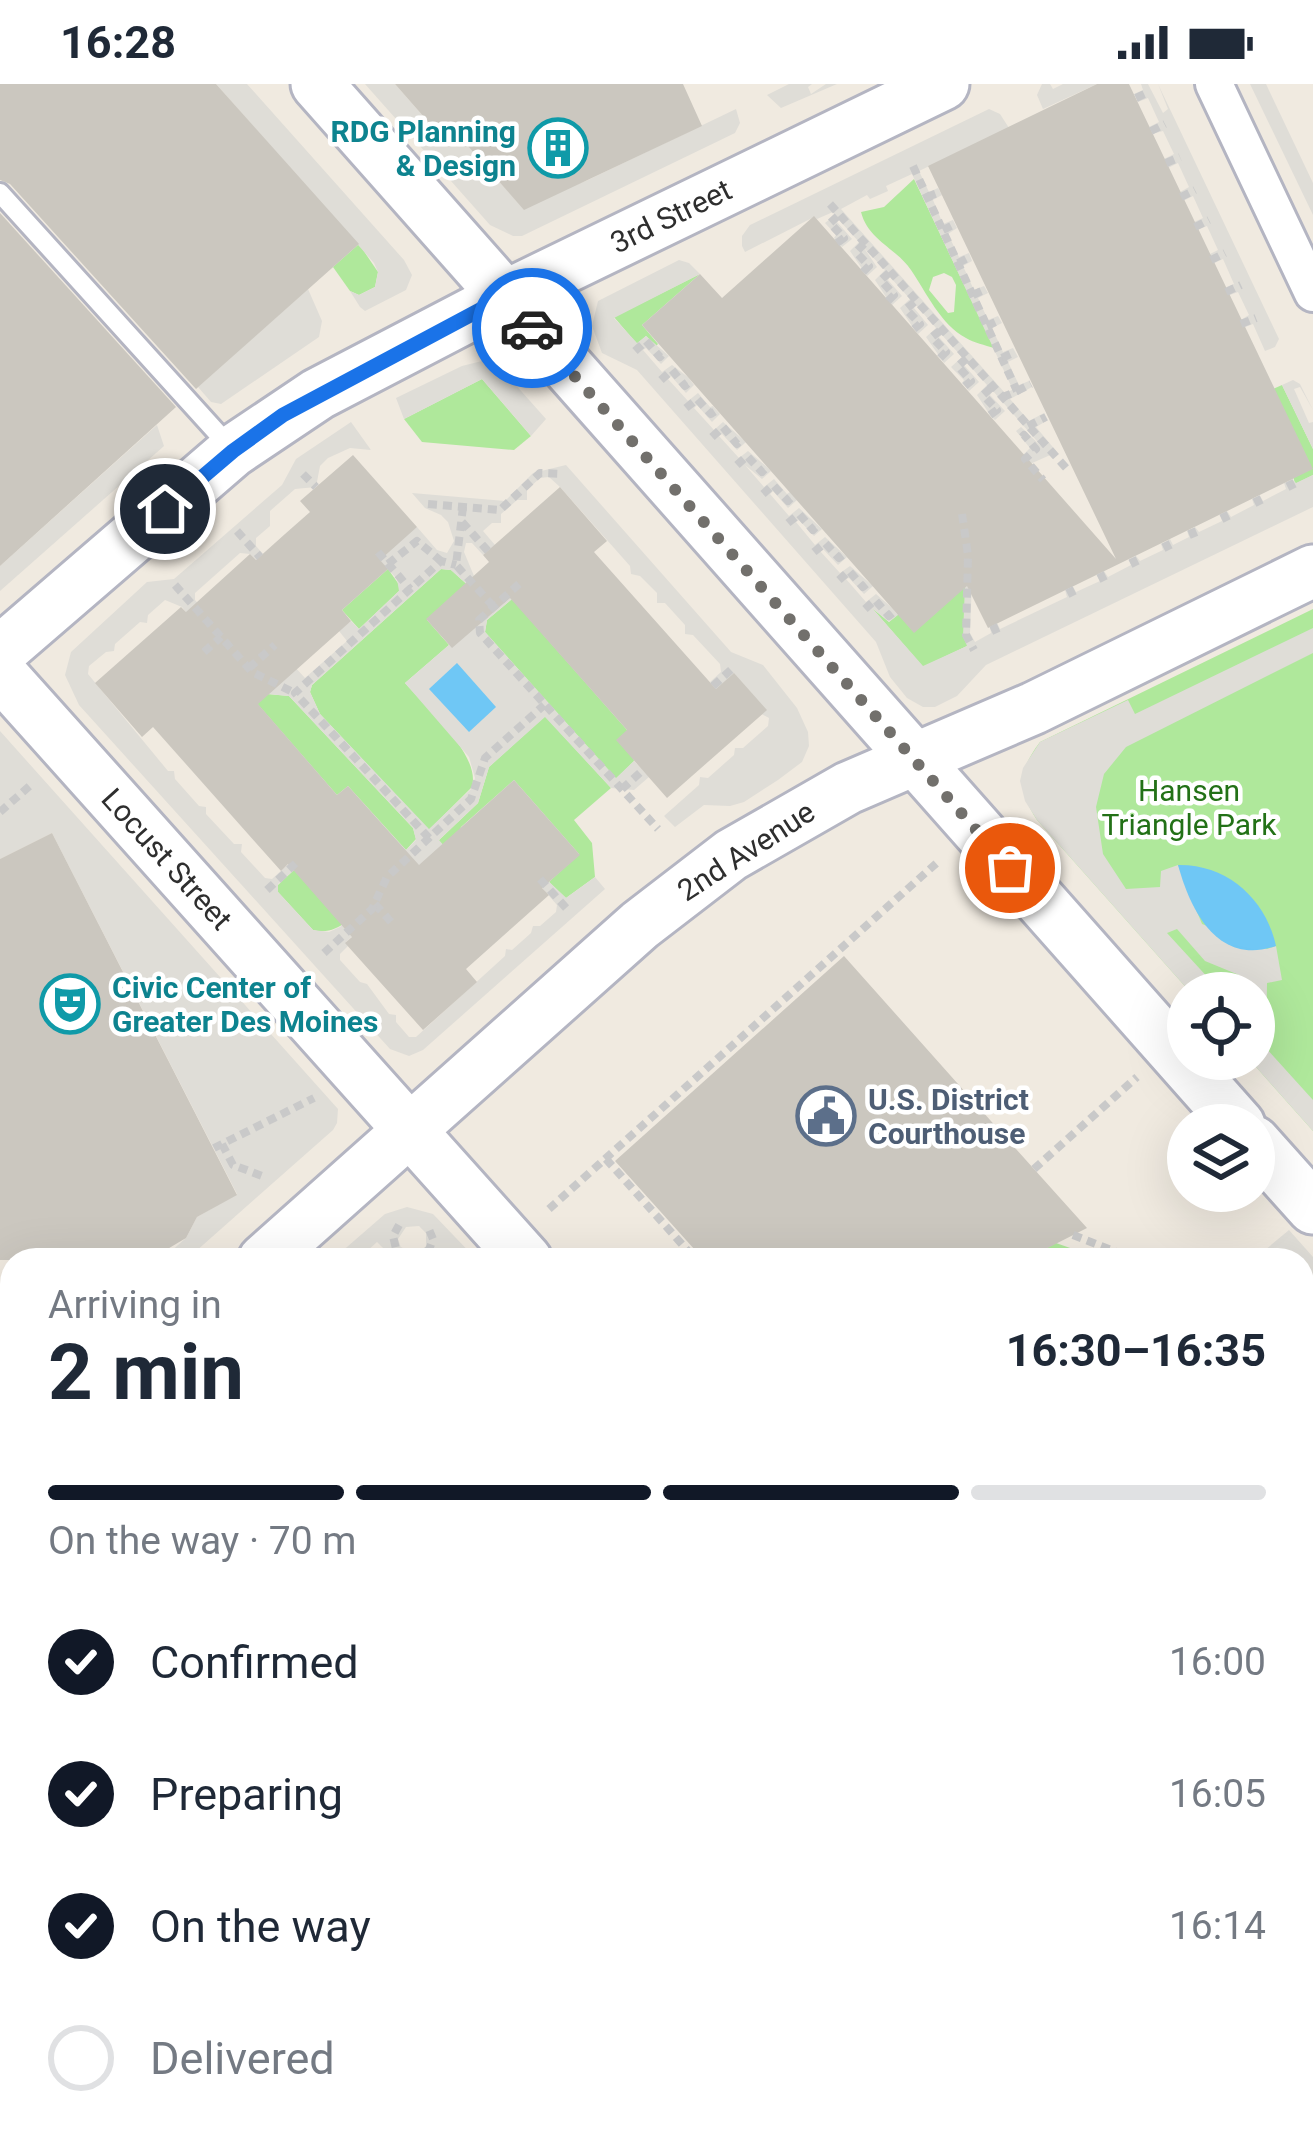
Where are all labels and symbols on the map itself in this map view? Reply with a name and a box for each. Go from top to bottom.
place label: RDG Planning & Design [331,114,516,183]
building icon: RDG Planning & Design [527,117,589,179]
street label: 3rd Street [605,172,737,260]
courier [472,268,592,388]
pin [114,458,216,560]
park label: Hansen Triangle Park [1101,773,1277,842]
street label: Locust Street [95,781,239,937]
street label: 2nd Avenue [671,794,821,908]
pin [959,817,1061,919]
place label: Civic Center of Greater Des Moines [112,970,378,1039]
theatre icon: Civic Center of Greater Des Moines [39,973,101,1035]
place label: U.S. District Courthouse [868,1082,1029,1151]
public building icon: U.S. District Courthouse [795,1085,857,1147]

